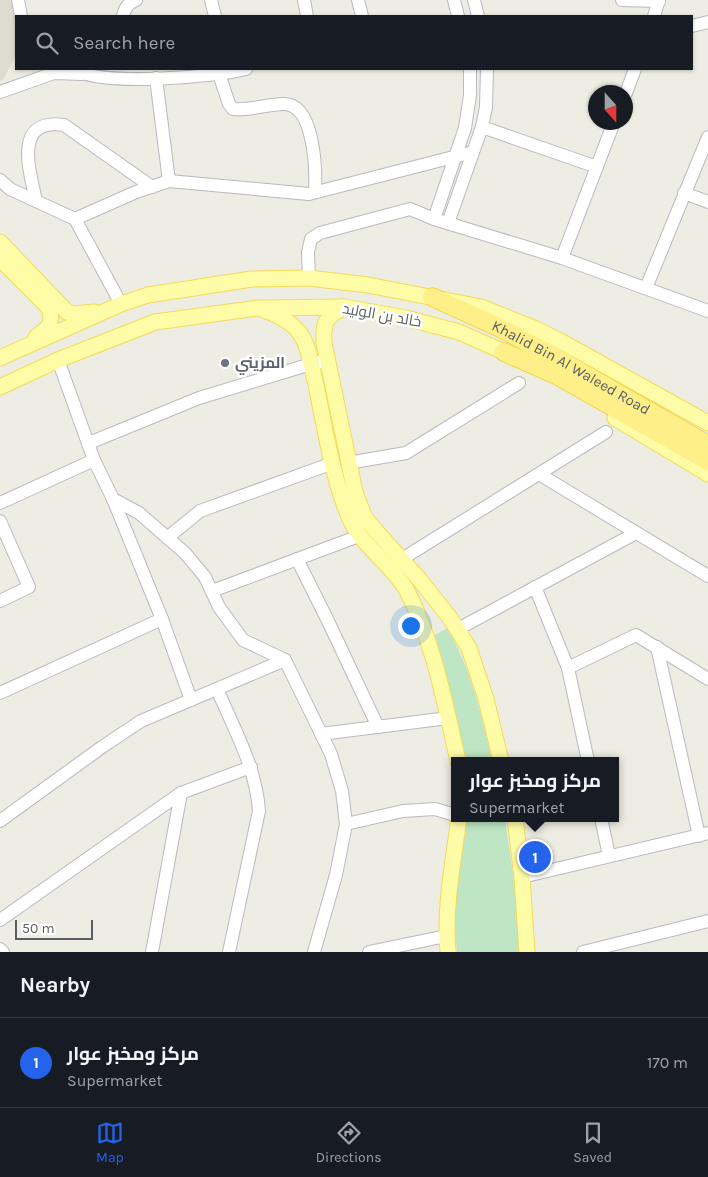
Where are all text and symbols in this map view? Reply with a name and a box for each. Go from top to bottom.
search box [15,15,693,70]
icon: search [33,29,61,57]
text: Search here [73,32,175,54]
north arrow [588,85,633,130]
street label: خالد بن الوليد [341,299,423,332]
street label: Khalid Bin Al Waleed Road [489,316,653,419]
place label: المزيني [235,354,285,375]
marker: المزيني [219,357,231,369]
your location [398,613,424,639]
popup [451,757,619,822]
text: مركز ومخبز عوار [469,770,601,792]
text: Supermarket [469,798,564,817]
pin: 1 [519,838,551,876]
scale bar [15,917,92,940]
text: 50 m [22,920,55,937]
text: Nearby [20,973,90,997]
text: مركز ومخبز عوار [67,1043,199,1065]
text: 1 [33,1053,39,1072]
text: 170 m [647,1053,688,1072]
text: Supermarket [67,1071,163,1090]
tab: Map [96,1119,124,1166]
tab: Directions [316,1119,382,1166]
tab: Saved [573,1119,612,1166]

